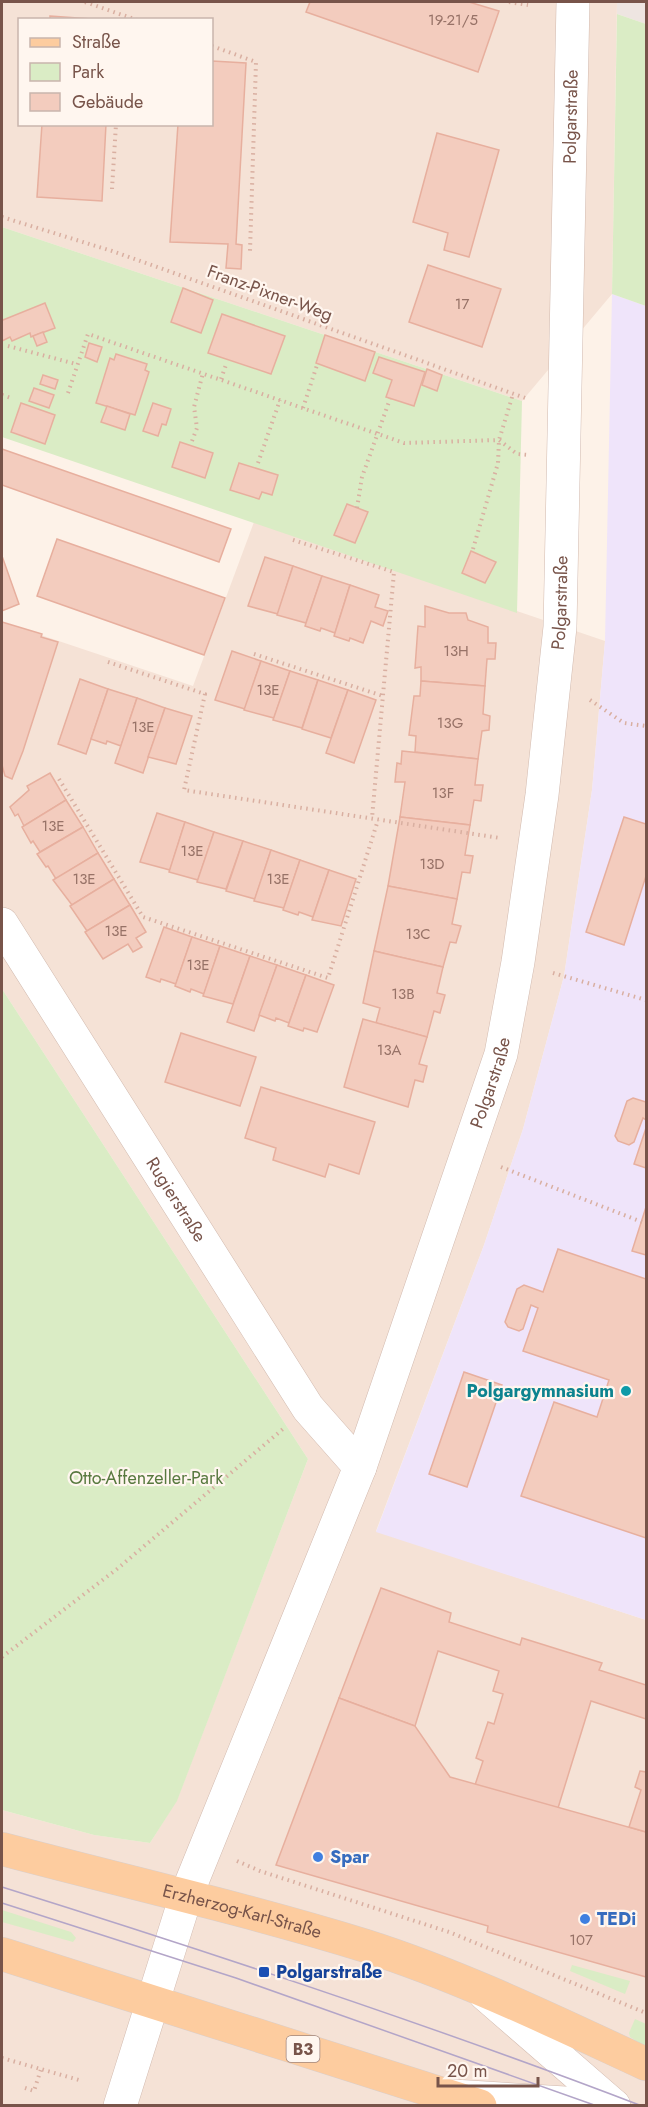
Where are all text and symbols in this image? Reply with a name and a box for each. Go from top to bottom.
house number: 19-21/5 [428,9,478,31]
legend [18,18,213,126]
text: Straße [72,29,120,55]
text: Park [72,59,104,85]
street label: Polgarstraße [557,69,585,164]
text: Gebäude [72,89,143,115]
street label: Franz-Pixner-Weg [204,258,336,328]
house number: 17 [455,293,469,315]
street label: Polgarstraße [545,555,574,651]
house number: 13H [443,640,469,662]
house number: 13E [256,679,280,701]
house number: 13G [437,712,463,734]
house number: 13E [131,716,155,738]
house number: 13F [432,782,454,804]
house number: 13E [41,815,65,837]
house number: 13E [180,840,204,862]
house number: 13D [419,853,445,875]
house number: 13E [72,868,96,890]
house number: 13E [266,868,290,890]
house number: 13E [104,920,128,942]
house number: 13C [405,923,431,945]
house number: 13E [186,954,210,976]
house number: 13B [391,983,415,1005]
street label: Polgarstraße [464,1035,517,1132]
house number: 13A [377,1039,401,1061]
street label: Rugierstraße [140,1152,213,1247]
place label: Polgargymnasium [467,1378,614,1404]
marker: Polgargymnasium [619,1384,633,1398]
park label: Otto-Affenzeller-Park [69,1465,223,1491]
place label: Spar [330,1844,370,1870]
marker: Spar [311,1850,325,1864]
street label: Erzherzog-Karl-Straße [160,1878,325,1945]
place label: TEDi [597,1906,636,1932]
marker: TEDi [578,1912,592,1926]
house number: 107 [569,1929,593,1951]
place label: Polgarstraße [276,1959,382,1985]
marker: Polgarstraße [257,1965,271,1979]
road number: B3 [286,2036,320,2062]
scale bar [438,2050,538,2088]
text: 20 m [447,2058,487,2084]

